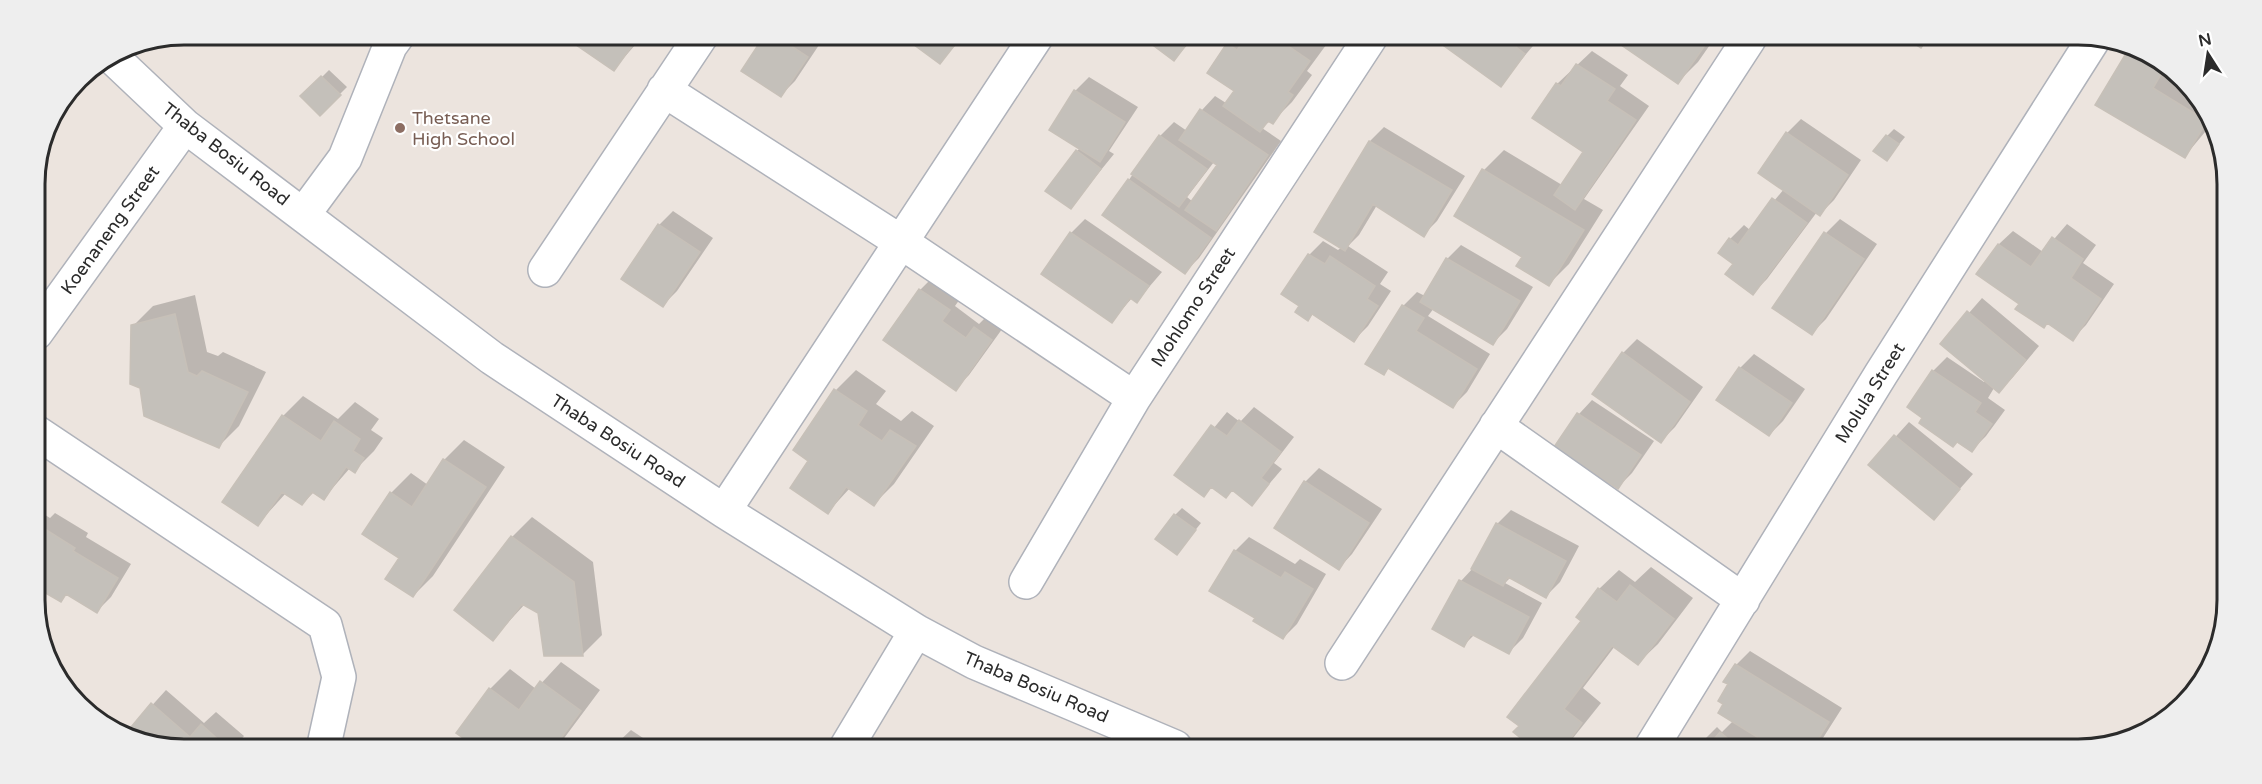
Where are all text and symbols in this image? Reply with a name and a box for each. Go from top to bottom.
north arrow [2178,24,2238,84]
text: N [2197,29,2213,51]
street label: Thaba Bosiu Road [158,97,294,211]
place label: Thetsane High School [412,107,515,150]
marker: Thetsane High School [393,121,407,135]
street label: Koenaneng Street [56,161,164,299]
street label: Mohlomo Street [1146,243,1240,371]
street label: Molula Street [1830,339,1910,447]
street label: Thaba Bosiu Road [547,389,689,493]
street label: Thaba Bosiu Road [960,647,1112,727]

